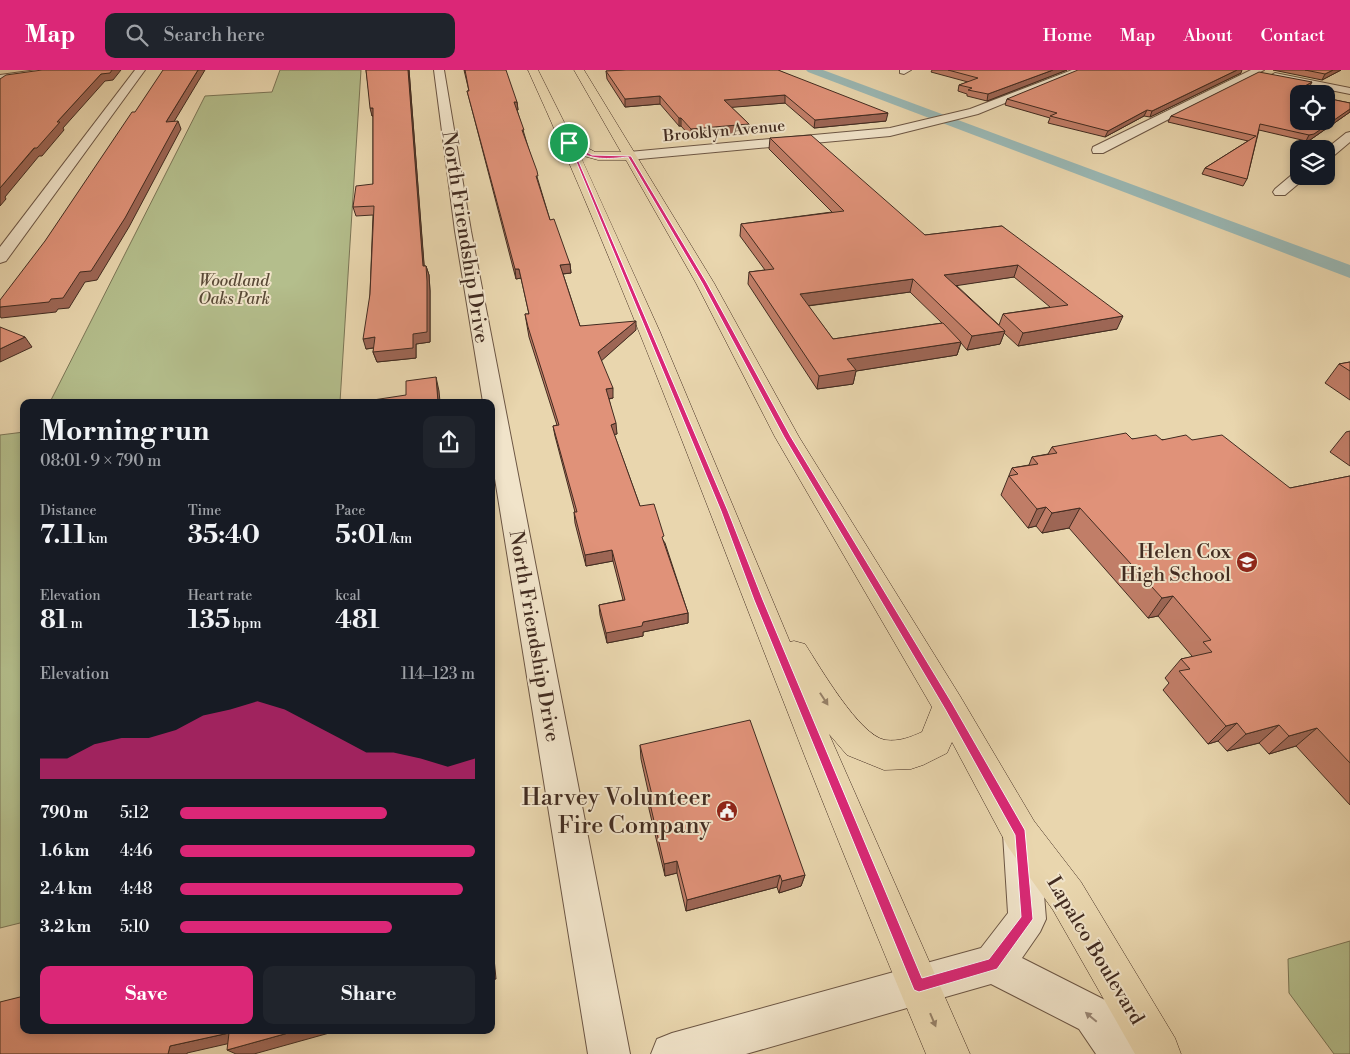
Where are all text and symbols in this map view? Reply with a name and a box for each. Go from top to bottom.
search box [105,13,455,58]
text: Map [25,20,75,50]
icon: search [123,21,151,49]
text: Search here [163,23,265,47]
text: Home [1043,24,1092,47]
text: Map [1120,24,1156,47]
text: About [1184,24,1233,47]
text: Contact [1261,24,1325,47]
map controls [1290,85,1335,185]
button: locate [1290,85,1335,130]
street label: Brooklyn Avenue [661,116,786,146]
pin [548,122,590,164]
street label: North Friendship Drive [435,129,494,345]
icon: arrive [555,129,583,157]
button: layers [1290,140,1335,185]
park label: Woodland Oaks Park [198,271,270,309]
text: Morning run [40,414,209,449]
button: share [423,416,475,468]
text: 08:01 · 9 × 790 m [40,451,161,471]
text: Distance [40,502,97,520]
text: Time [188,502,221,520]
text: Pace [335,502,365,520]
text: 7.11 [40,520,85,551]
text: 35:40 [188,520,260,551]
text: 5:01 [335,520,387,551]
street label: North Friendship Drive [503,529,564,744]
text: km [85,530,108,548]
text: /km [387,530,412,548]
place label: Helen Cox High School [1120,540,1232,588]
school or university icon: Helen Cox High School [1235,550,1259,574]
text: Elevation [40,587,101,605]
text: Heart rate [188,587,252,605]
text: kcal [335,587,361,605]
text: 81 [40,605,68,636]
text: 135 [188,605,230,636]
text: 481 [335,605,380,636]
text: m [68,615,83,633]
text: bpm [230,615,261,633]
text: Elevation [40,664,109,684]
text: 114–123 m [401,664,475,684]
one-way arrow [819,692,829,705]
place label: Harvey Volunteer Fire Company [522,783,711,841]
public building icon: Harvey Volunteer Fire Company [715,799,739,823]
text: 790 m [40,803,88,823]
text: 5:12 [120,803,149,823]
text: 1.6 km [40,841,89,861]
text: 4:46 [120,841,152,861]
street label: Lapalco Boulevard [1041,872,1149,1030]
text: 2.4 km [40,879,92,899]
text: 4:48 [120,879,152,899]
text: 3.2 km [40,917,91,937]
text: 5:10 [120,917,149,937]
button: Save [40,966,253,1024]
button: Share [263,966,475,1024]
one-way arrow [1085,1011,1098,1022]
one-way arrow [930,1013,938,1027]

